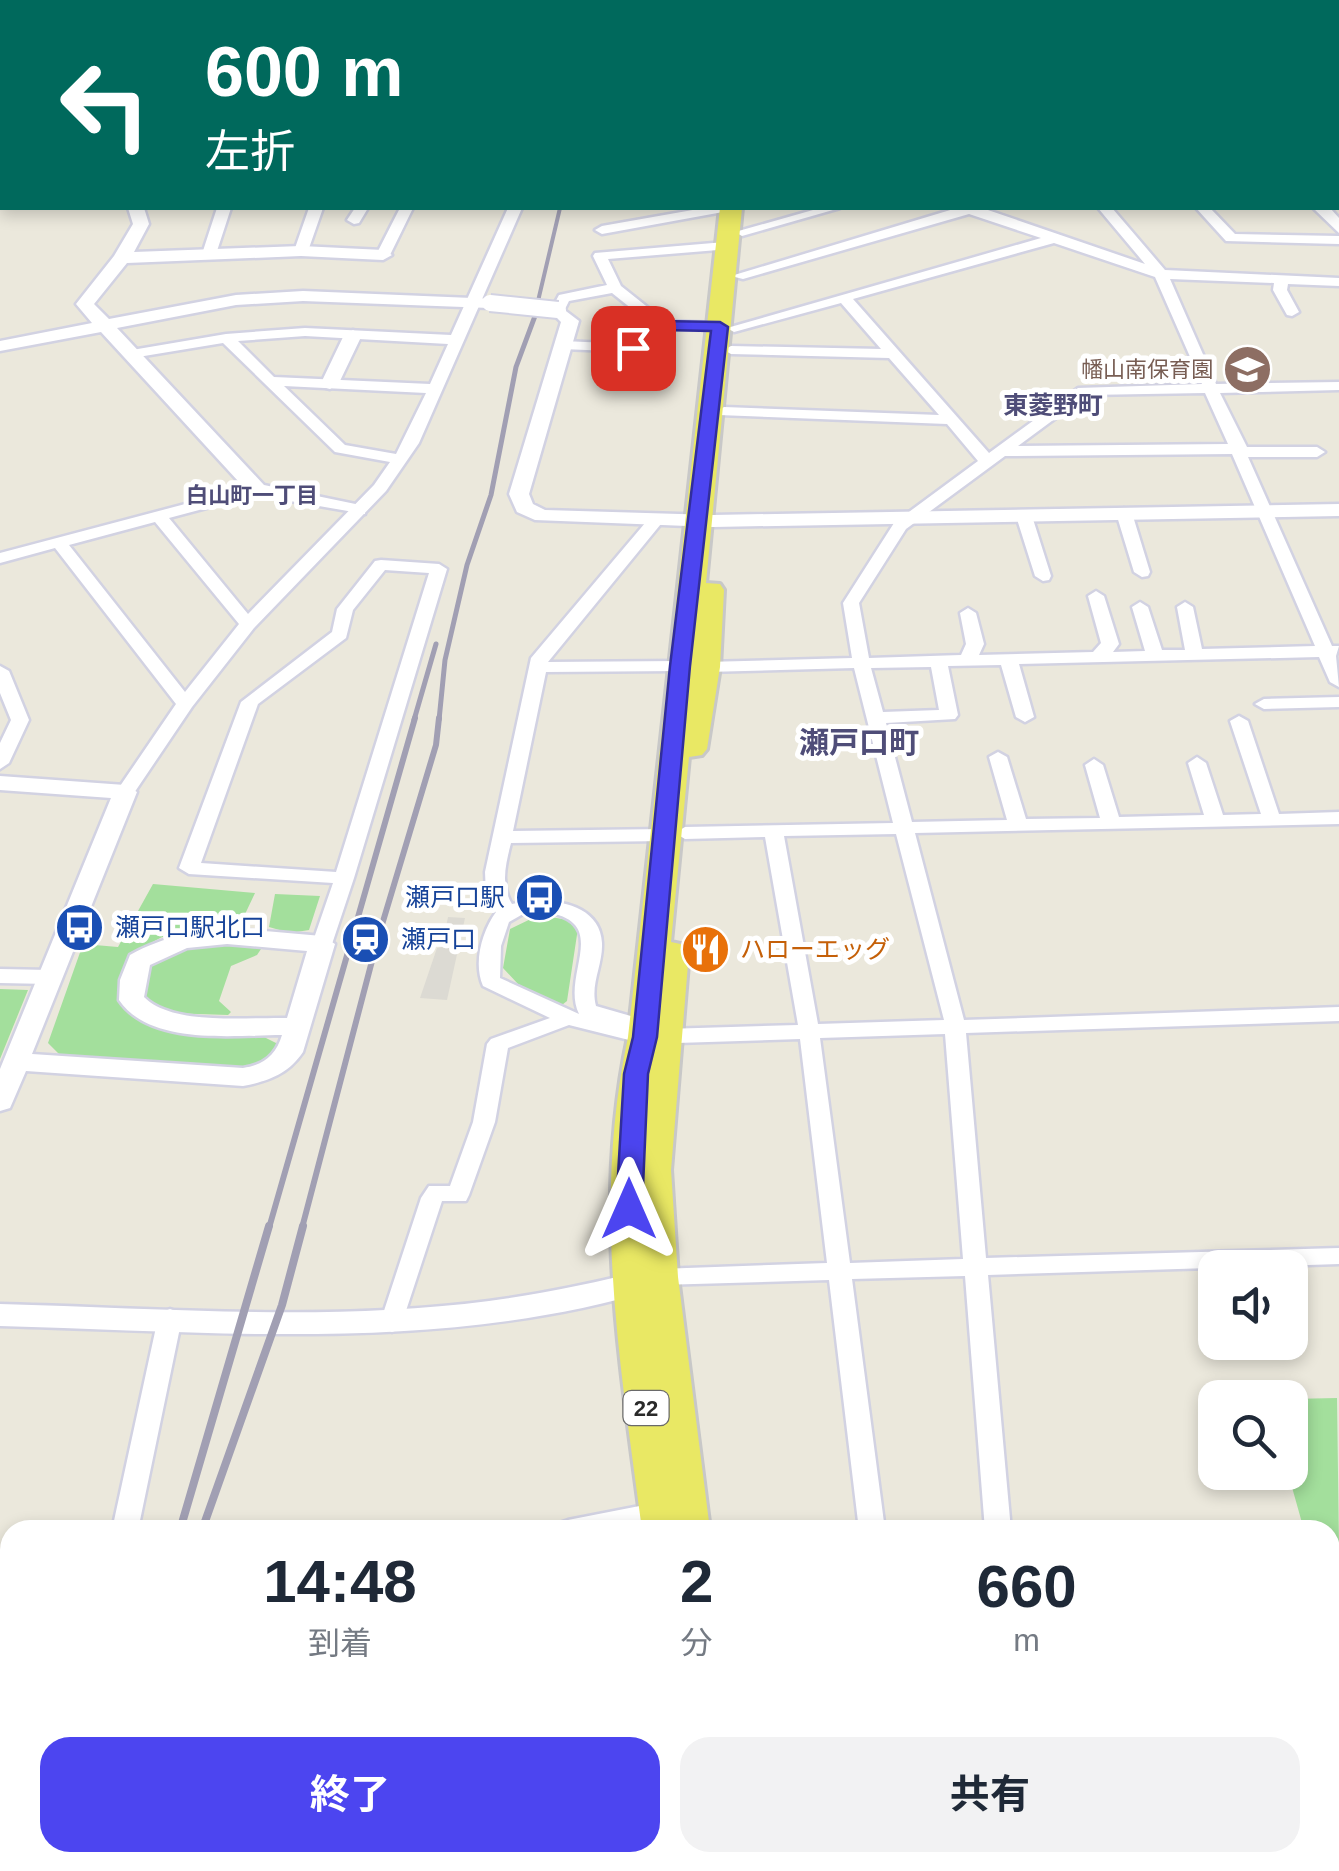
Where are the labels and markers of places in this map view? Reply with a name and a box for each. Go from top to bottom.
pin [591,306,676,391]
school or university icon: 幡山南保育園 [1222,343,1274,395]
place label: 幡山南保育園 [1081,357,1213,382]
bus stop icon: 瀬戸口駅 [514,871,566,923]
place label: 瀬戸口駅 [405,883,505,911]
bus stop icon: 瀬戸口駅北口 [54,901,106,953]
place label: 瀬戸口駅北口 [115,913,265,941]
station icon: 瀬戸口 [340,913,392,965]
restaurant icon: ハローエッグ [679,923,731,975]
place label: 瀬戸口 [401,925,476,953]
place label: ハローエッグ [740,935,890,963]

